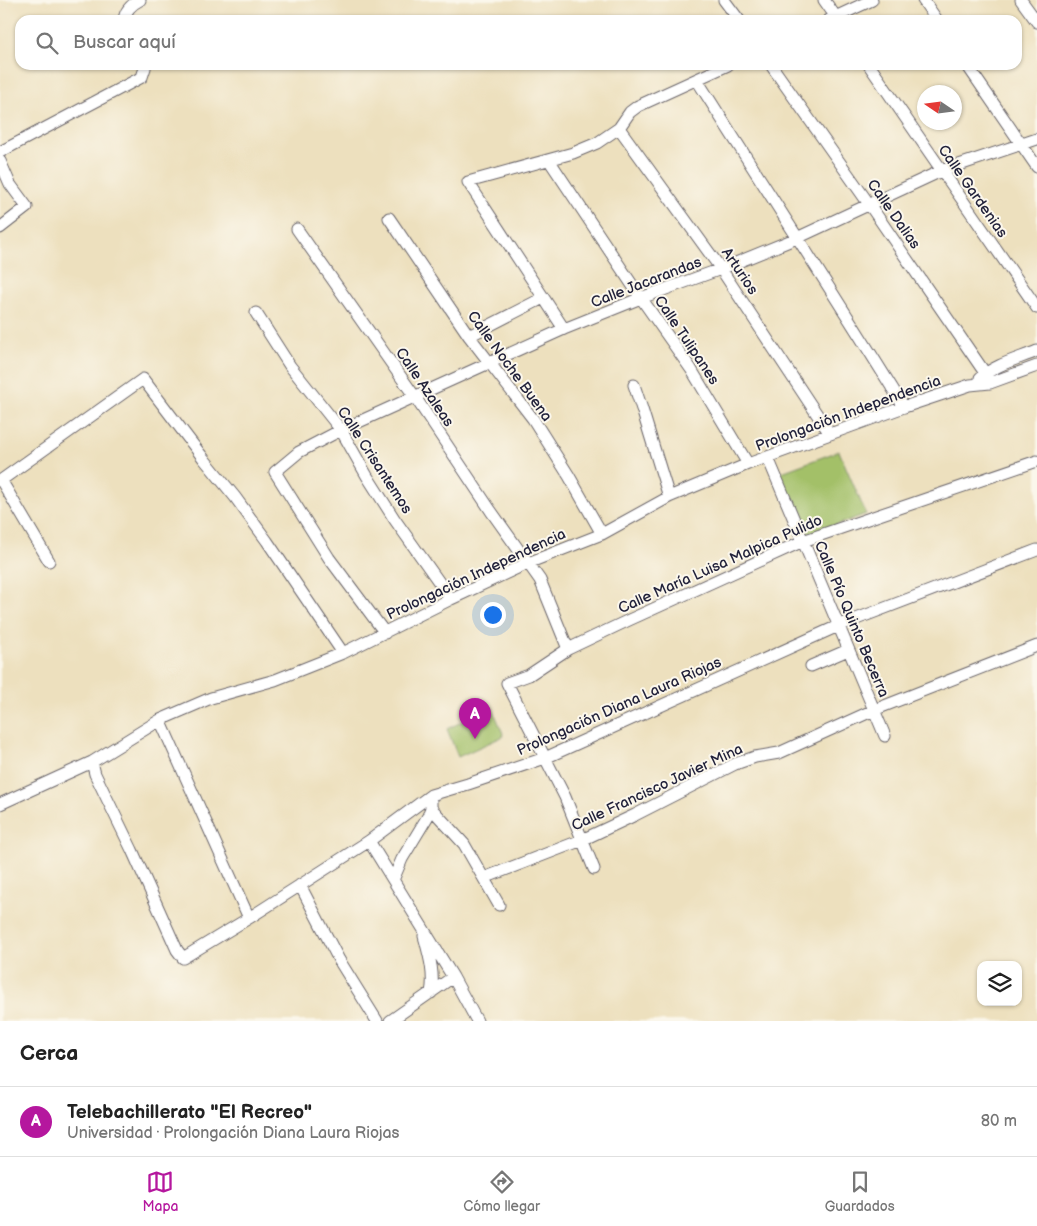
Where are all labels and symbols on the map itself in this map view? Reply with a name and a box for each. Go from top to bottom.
north arrow [917,85,962,130]
street label: Calle Gardenias [934,141,1012,242]
street label: Calle Dalias [863,176,925,253]
street label: Arturios [717,244,762,299]
street label: Calle Jacarandas [588,252,705,312]
street label: Calle Tulipanes [650,292,724,389]
street label: Calle Noche Buena [463,307,556,425]
street label: Calle Azaleas [391,344,458,431]
street label: Prolongación Independencia [753,371,943,456]
street label: Calle Crisantemos [333,403,417,518]
street label: Calle María Luisa Malpica Pulido [615,511,825,618]
street label: Prolongación Independencia [384,525,569,624]
street label: Calle Pío Quinto Becerra [810,538,893,700]
your location [480,602,506,628]
street label: Prolongación Diana Laura Riojas [514,652,725,760]
pin: A [459,698,491,739]
street label: Calle Francisco Javier Mina [569,739,746,836]

